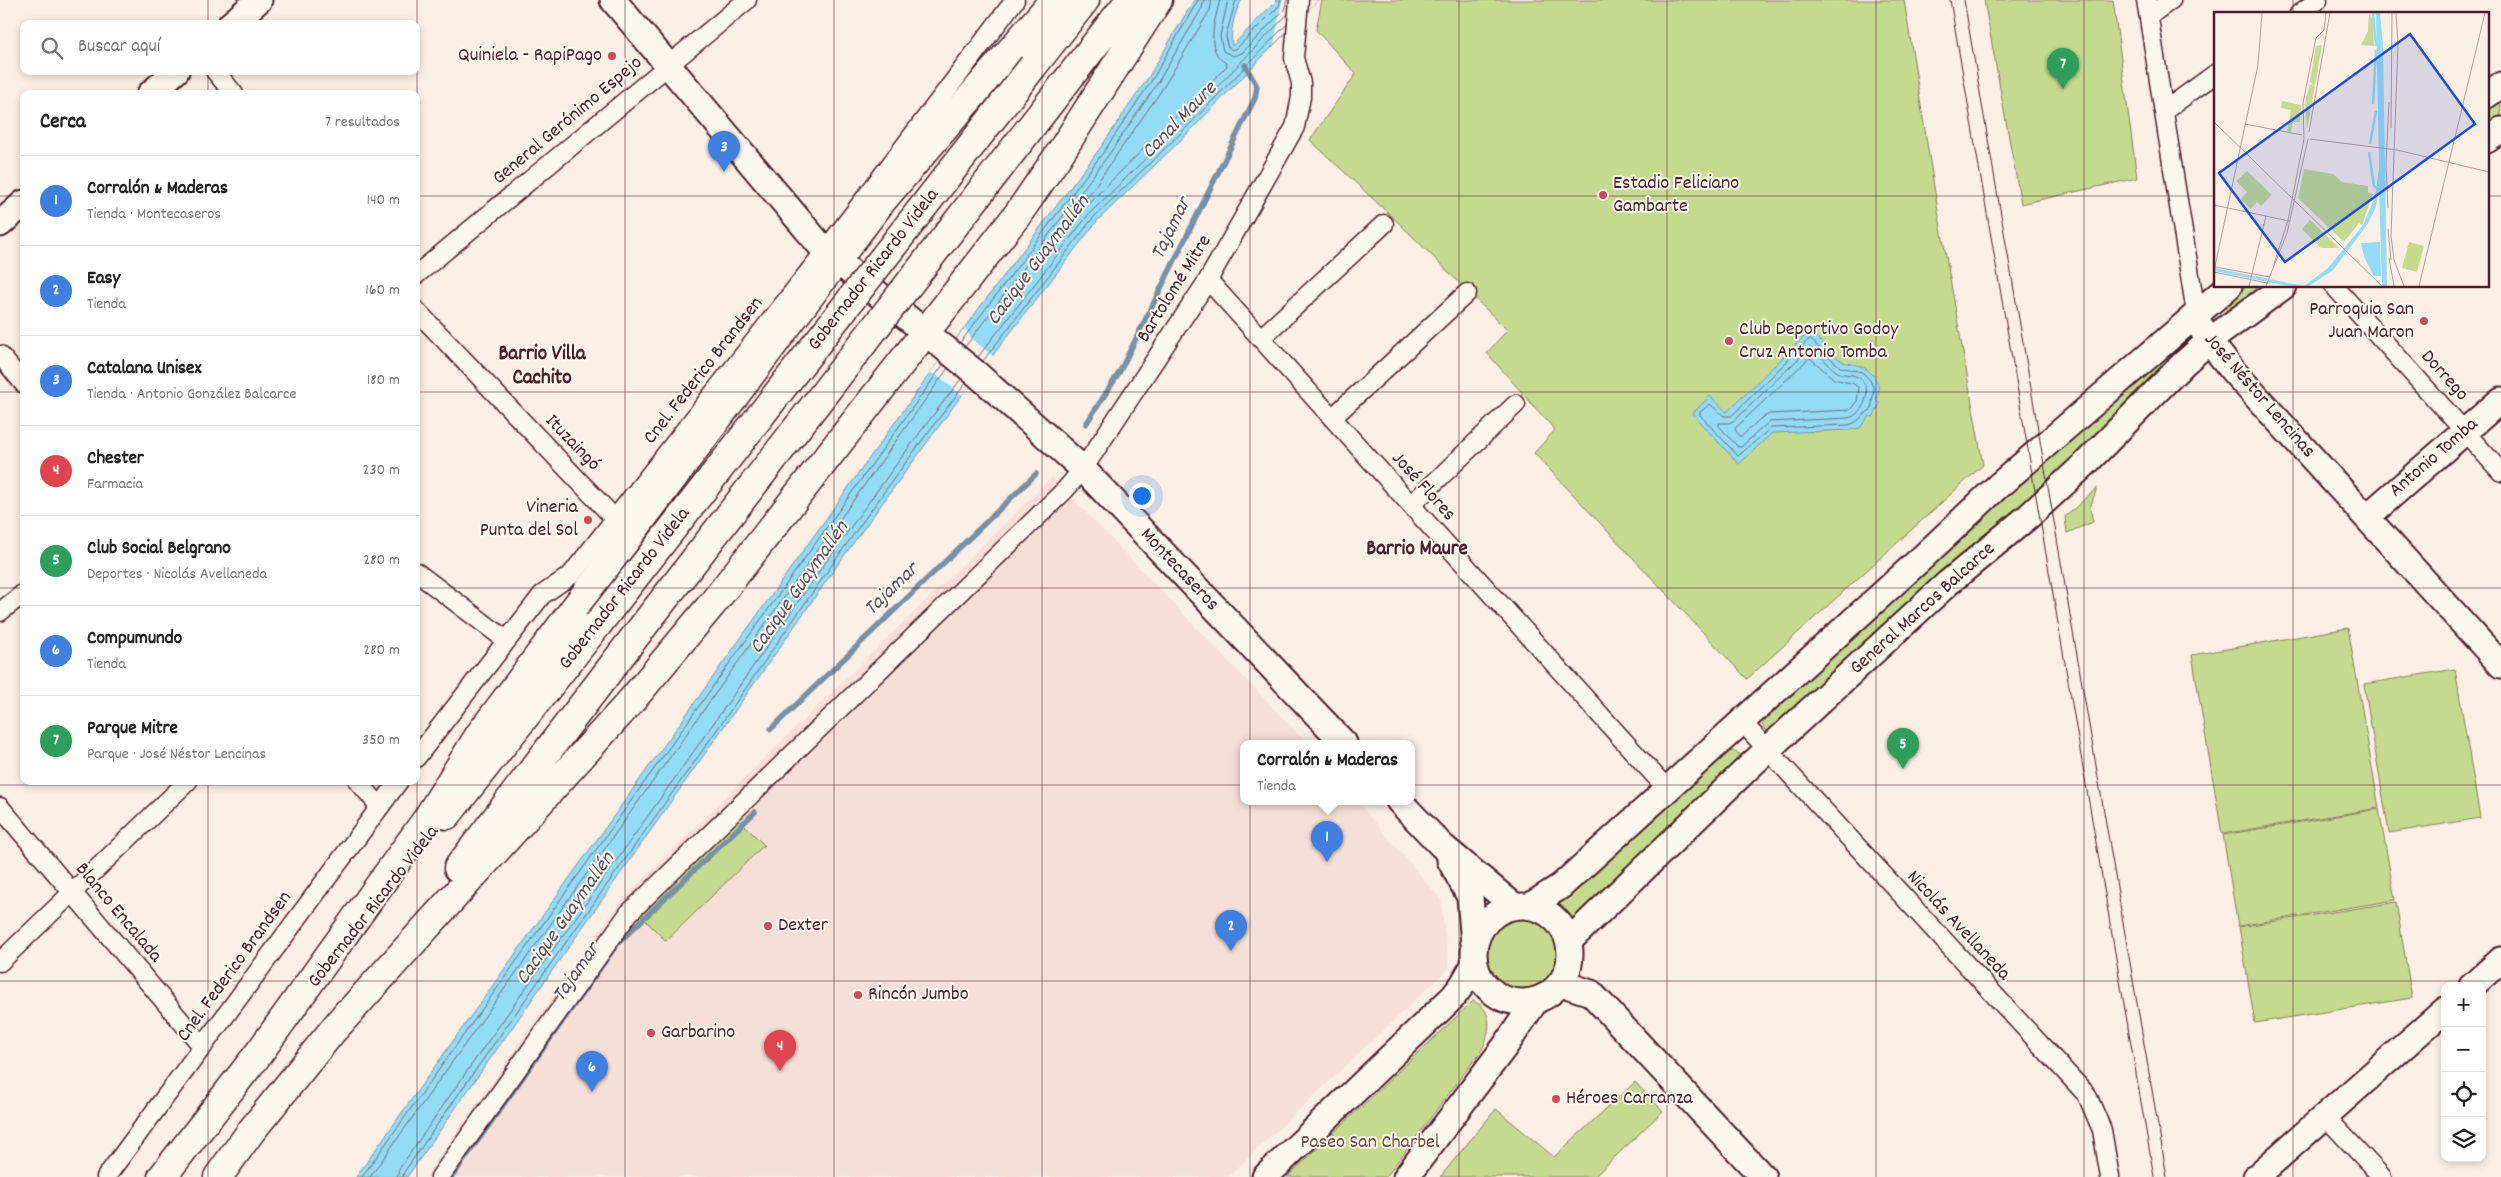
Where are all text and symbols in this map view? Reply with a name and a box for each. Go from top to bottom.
inset map [2214,12,2488,288]
search box [20,20,420,75]
icon: search [38,34,66,62]
text: Buscar aquí [78,34,160,61]
place label: Quiniela - RapiPago [458,42,602,70]
pin: 7 [2047,48,2079,89]
street label: General Gerónimo Espejo [487,50,649,192]
marker: Quiniela - RapiPago [606,50,618,62]
water label: Canal Maure [1135,74,1226,167]
text: Cerca [40,108,86,138]
text: 7 resultados [325,111,400,134]
pin: 3 [708,131,740,172]
place label: Estadio Feliciano Gambarte [1613,170,1739,221]
text: Corralón & Maderas [87,176,228,203]
street label: Gobernador Ricardo Videla [802,182,947,357]
text: 1 [54,189,58,212]
text: 140 m [366,189,400,212]
water label: Cacique Guaymallén [980,189,1099,332]
marker: Estadio Feliciano Gambarte [1597,189,1609,201]
water label: Tajamar [1144,191,1201,265]
text: Tienda · Montecaseros [87,203,221,226]
street label: Bartolomé Mitre [1131,230,1219,348]
text: Easy [87,266,120,293]
text: 2 [53,279,60,302]
text: 160 m [365,279,400,302]
street label: Cnel. Federico Brandsen [637,291,771,451]
text: Tienda [87,293,126,316]
place label: Parroquia San Juan Maron [2309,296,2414,347]
marker: Parroquia San Juan Maron [2418,315,2430,327]
place label: Club Deportivo Godoy Cruz Antonio Tomba [1739,316,1899,367]
street label: José Néstor Lencinas [2197,327,2321,465]
marker: Club Deportivo Godoy Cruz Antonio Tomba [1723,335,1735,347]
district label: Barrio Villa Cachito [498,340,587,394]
street label: Dorrego [2413,344,2475,408]
text: Catalana Unisex [87,356,202,383]
text: 3 [52,369,60,392]
text: 180 m [367,369,400,392]
text: Tienda · Antonio González Balcarce [87,383,297,406]
street label: Ituzaingó [538,408,606,478]
street label: Antonio Tomba [2383,411,2485,505]
text: Chester [87,446,144,473]
street label: José Flores [1384,446,1462,528]
text: 4 [53,459,59,482]
text: 230 m [363,459,400,482]
text: Farmacia [87,473,143,496]
your location [1129,483,1155,509]
place label: Vineria Punta del Sol [480,494,579,545]
street label: Gobernador Ricardo Videla [553,501,698,676]
marker: Vineria Punta del Sol [582,514,594,526]
water label: Cacique Guaymallén [743,514,858,660]
street label: Montecaseros [1133,522,1225,618]
district label: Barrio Maure [1366,535,1468,565]
text: Club Social Belgrano [87,536,231,563]
street label: General Marcos Balcarce [1844,536,2002,682]
text: 5 [52,549,60,572]
text: 280 m [363,549,400,572]
water label: Tajamar [858,555,928,624]
text: Deportes · Nicolás Avellaneda [87,563,267,586]
text: Compumundo [87,626,182,653]
text: 6 [52,639,60,662]
text: 280 m [363,639,400,662]
text: Tienda [87,653,126,676]
text: Parque Mitre [87,716,178,743]
pin: 5 [1887,728,1919,769]
text: 7 [53,729,59,752]
text: 350 m [362,729,400,752]
popup [1240,740,1415,805]
text: Parque · José Néstor Lencinas [87,743,266,766]
text: Corralón & Maderas [1257,748,1398,775]
text: Tienda [1257,775,1296,798]
street label: Gobernador Ricardo Videla [302,819,447,994]
pin: 1 [1311,821,1343,862]
water label: Cacique Guaymallén [509,845,624,991]
street label: Blanco Encalada [68,857,169,970]
street label: Nicolás Avellaneda [1899,865,2017,988]
street label: Cnel. Federico Brandsen [171,886,299,1048]
pin: 2 [1215,910,1247,951]
place label: Dexter [778,912,829,940]
marker: Dexter [762,920,774,932]
water label: Tajamar [546,936,609,1009]
place label: Rincón Jumbo [868,981,969,1009]
map controls [2441,982,2486,1162]
button: + [2441,982,2486,1027]
marker: Rincón Jumbo [852,989,864,1001]
place label: Garbarino [661,1019,735,1047]
marker: Garbarino [645,1027,657,1039]
button: − [2441,1027,2486,1072]
pin: 4 [764,1030,796,1071]
pin: 6 [576,1051,608,1092]
button: locate [2441,1072,2486,1117]
place label: Héroes Carranza [1566,1085,1693,1113]
marker: Héroes Carranza [1550,1093,1562,1105]
button: layers [2441,1117,2486,1162]
park label: Paseo San Charbel [1300,1129,1440,1157]

